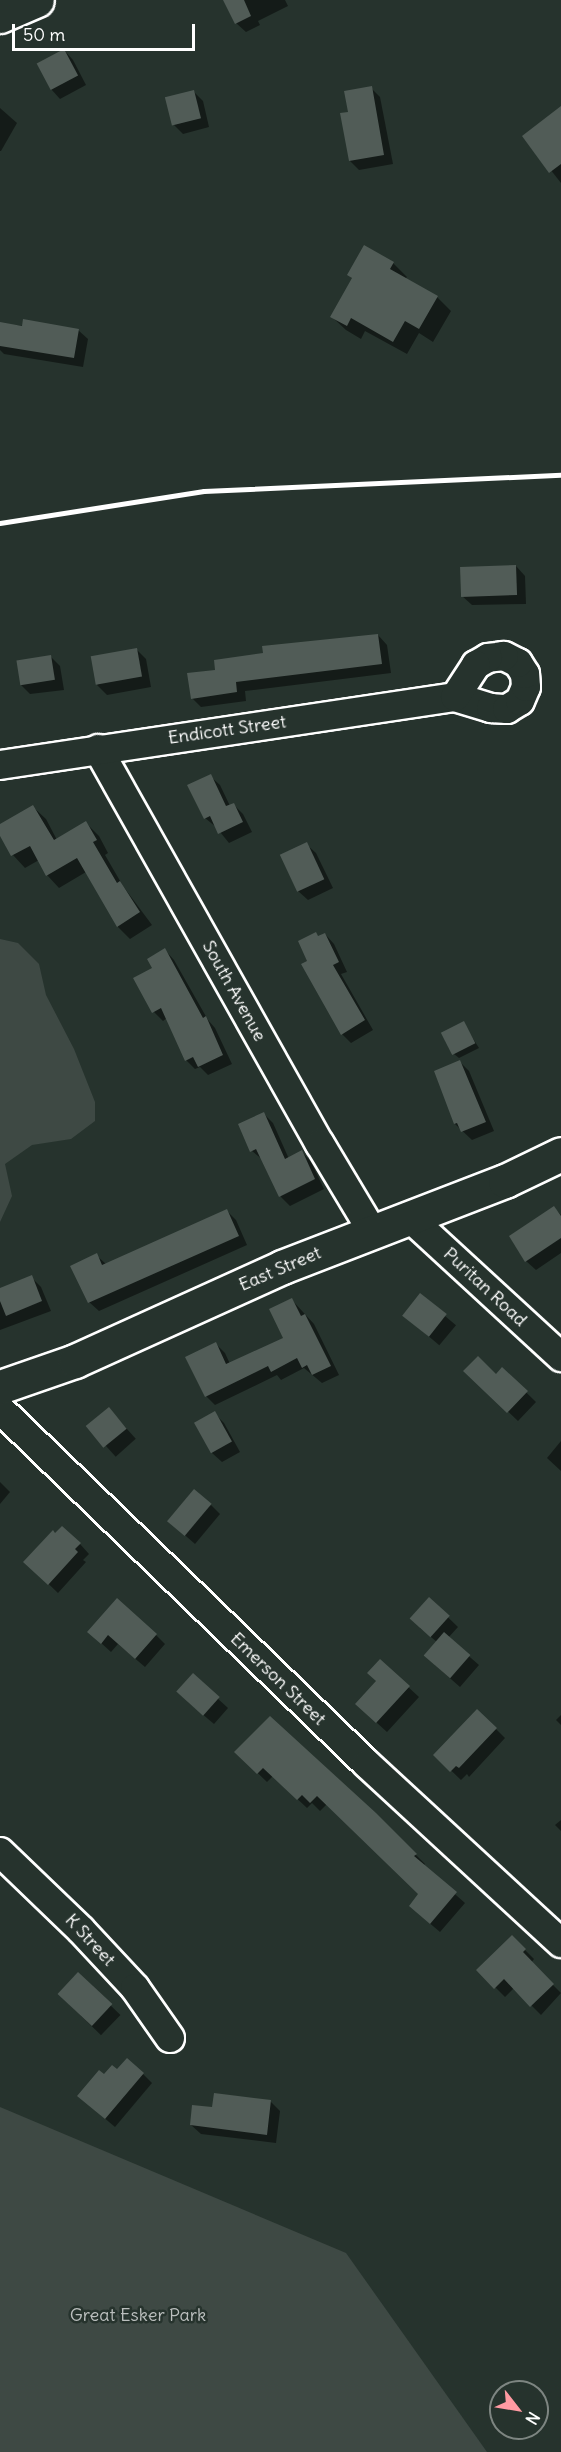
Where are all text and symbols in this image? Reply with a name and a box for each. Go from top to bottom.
scale bar [15,12,198,50]
text: 50 m [23,23,65,46]
street label: Endicott Street [167,711,287,749]
street label: South Avenue [197,937,271,1045]
street label: East Street [236,1242,324,1296]
street label: Puritan Road [439,1243,531,1331]
street label: Emerson Street [226,1628,330,1730]
street label: K Street [60,1909,120,1971]
park label: Great Esker Park [70,2304,206,2326]
north arrow [489,2380,549,2440]
text: N [521,2408,544,2428]

